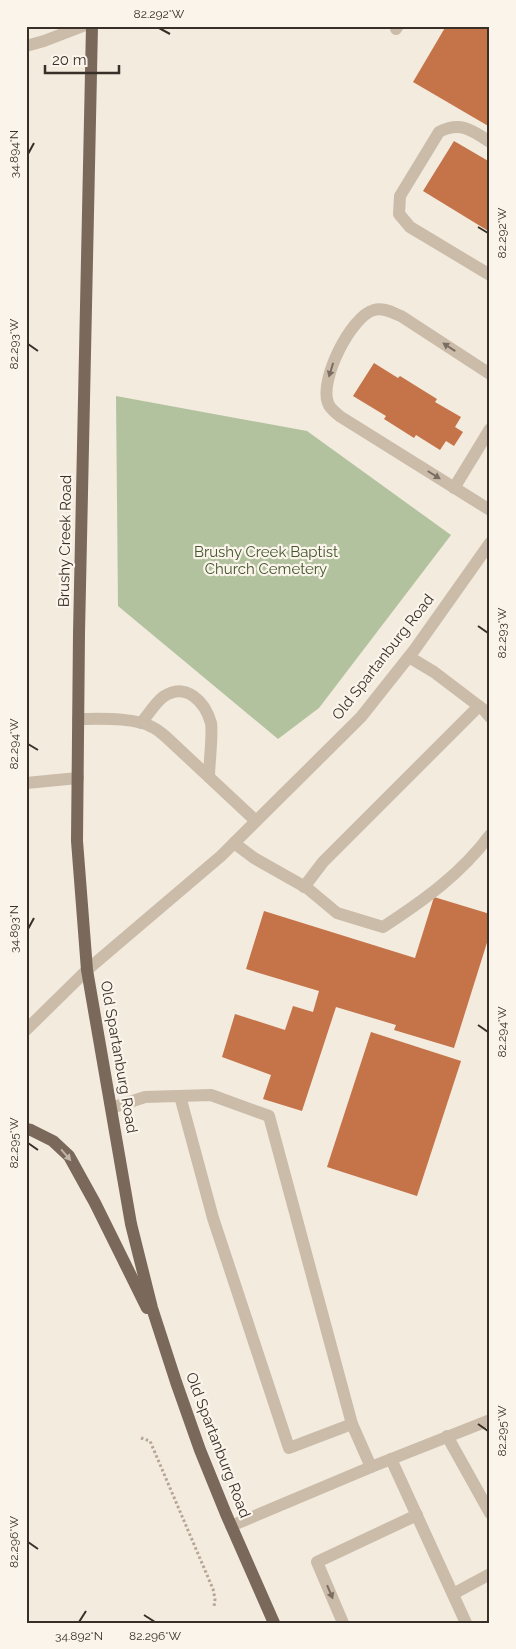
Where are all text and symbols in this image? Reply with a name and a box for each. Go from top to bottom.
text: 82.292°W [134,7,185,21]
scale bar [45,42,119,74]
text: 20 m [52,51,87,69]
text: 34.894°N [7,130,21,178]
text: 82.292°W [495,207,509,258]
text: 82.293°W [7,318,21,369]
one-way arrow [442,343,456,352]
one-way arrow [326,363,334,378]
one-way arrow [427,471,440,480]
street label: Brushy Creek Road [55,475,75,607]
park label: Brushy Creek Baptist Church Cemetery [194,543,338,578]
street label: Old Spartanburg Road [328,591,438,723]
text: 82.293°W [495,607,509,658]
text: 82.294°W [7,718,21,770]
text: 34.893°N [7,905,21,953]
street label: Old Spartanburg Road [97,979,141,1135]
text: 82.294°W [495,1006,509,1058]
text: 82.295°W [7,1117,21,1169]
one-way arrow [61,1148,72,1161]
street label: Old Spartanburg Road [182,1370,254,1520]
text: 82.295°W [495,1405,509,1457]
text: 82.296°W [7,1516,21,1568]
one-way arrow [326,1585,334,1600]
text: 34.892°N [55,1629,103,1643]
text: 82.296°W [129,1629,181,1643]

